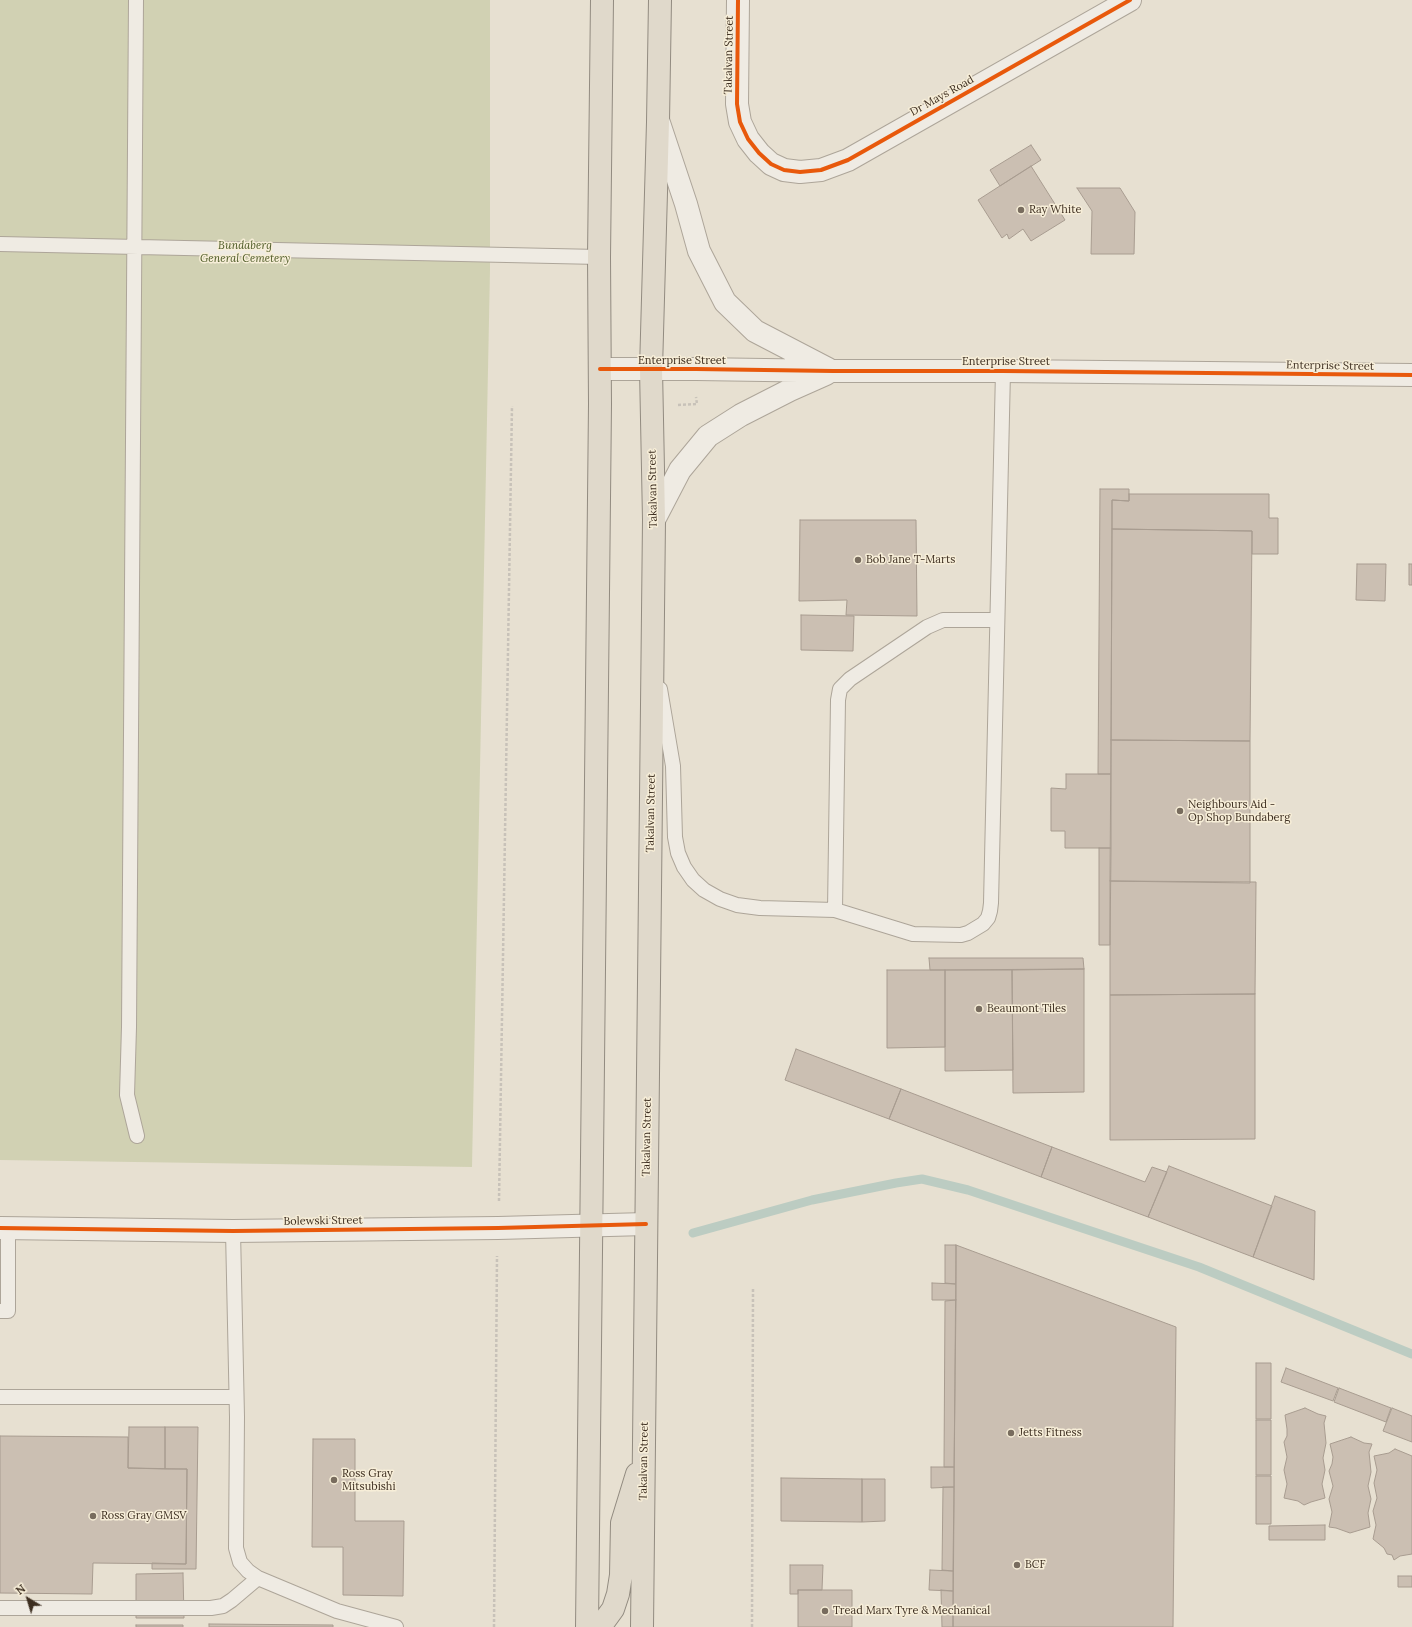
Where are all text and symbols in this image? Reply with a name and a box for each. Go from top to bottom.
street label: Takalvan Street [722,15,736,95]
street label: Dr Mays Road [908,73,976,119]
place label: Ray White [1029,203,1081,217]
marker: Ray White [1016,205,1026,215]
park label: Bundaberg General Cemetery [200,239,290,265]
street label: Enterprise Street [638,354,726,368]
street label: Enterprise Street [962,355,1050,369]
street label: Enterprise Street [1286,359,1374,373]
street label: Takalvan Street [646,449,660,529]
place label: Bob Jane T-Marts [866,553,955,567]
marker: Bob Jane T-Marts [853,555,863,565]
street label: Takalvan Street [644,773,658,853]
place label: Neighbours Aid - Op Shop Bundaberg [1188,798,1290,824]
marker: Neighbours Aid - Op Shop Bundaberg [1175,806,1185,816]
place label: Beaumont Tiles [987,1002,1066,1016]
marker: Beaumont Tiles [974,1004,984,1014]
street label: Takalvan Street [640,1097,654,1177]
street label: Bolewski Street [283,1214,363,1228]
street label: Takalvan Street [637,1421,651,1501]
place label: Jetts Fitness [1019,1426,1082,1440]
marker: Jetts Fitness [1006,1428,1016,1438]
place label: Ross Gray Mitsubishi [342,1467,396,1493]
marker: Ross Gray Mitsubishi [329,1475,339,1485]
place label: Ross Gray GMSV [101,1509,187,1523]
marker: Ross Gray GMSV [88,1511,98,1521]
place label: BCF [1025,1558,1046,1572]
marker: BCF [1012,1560,1022,1570]
north arrow [8,1579,48,1619]
text: N [13,1581,28,1598]
place label: Tread Marx Tyre & Mechanical [833,1604,990,1618]
marker: Tread Marx Tyre & Mechanical [820,1606,830,1616]

